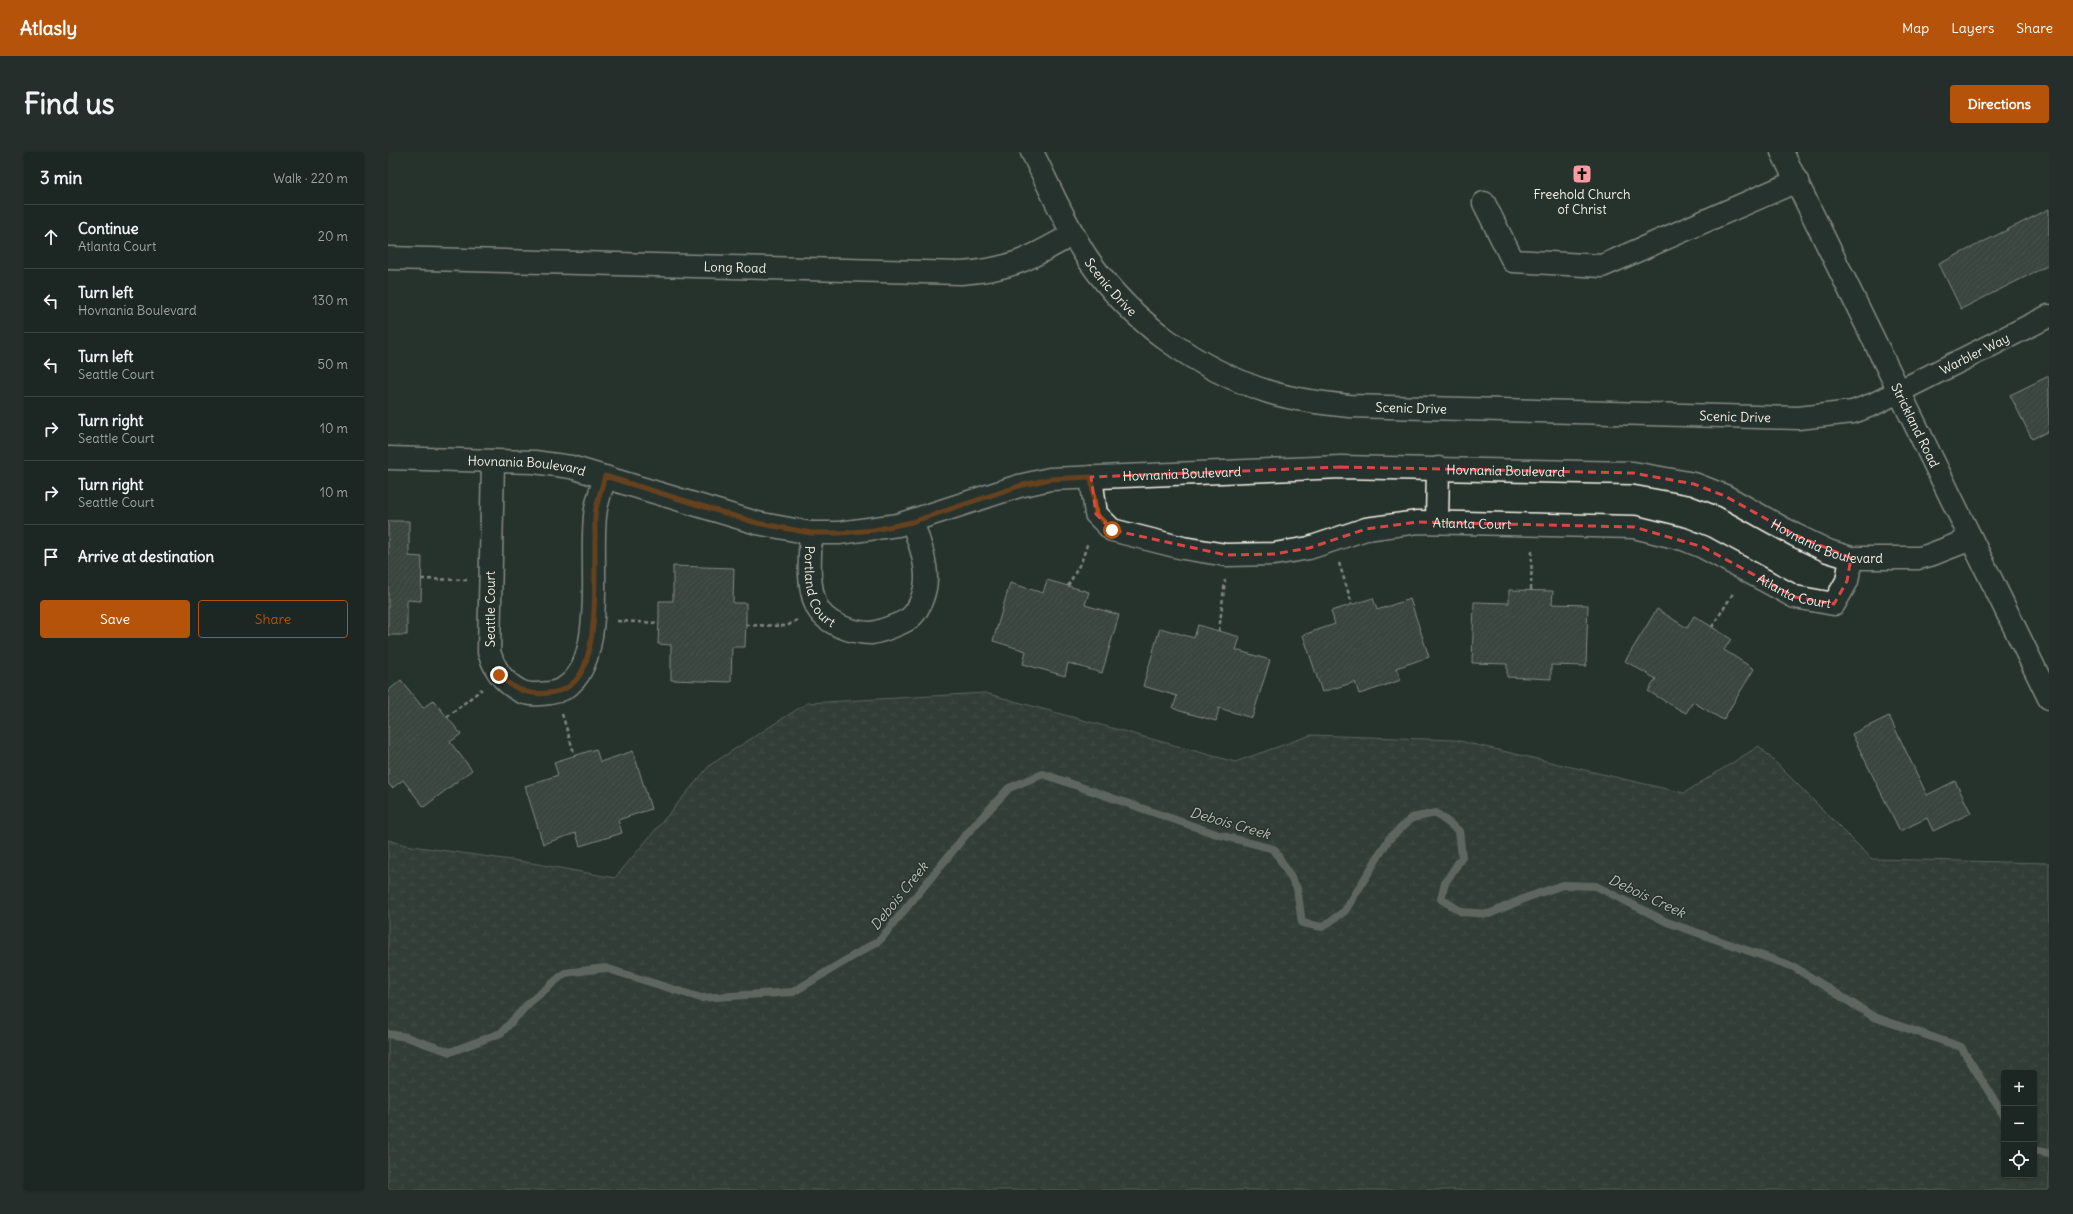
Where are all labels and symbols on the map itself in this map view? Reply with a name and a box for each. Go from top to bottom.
church icon: Freehold Church of Christ [1571,163,1593,185]
place label: Freehold Church of Christ [1533,186,1631,218]
street label: Scenic Drive [1081,255,1140,320]
street label: Long Road [703,258,767,277]
street label: Warbler Way [1937,329,2012,379]
street label: Strickland Road [1887,380,1943,471]
street label: Scenic Drive [1375,399,1447,418]
street label: Scenic Drive [1699,407,1771,426]
street label: Hovnania Boulevard [467,452,588,480]
street label: Hovnania Boulevard [1446,461,1566,481]
street label: Hovnania Boulevard [1122,463,1242,485]
street label: Atlanta Court [1433,514,1512,533]
street label: Hovnania Boulevard [1768,515,1883,567]
route start [1103,521,1121,539]
street label: Portland Court [801,545,839,631]
street label: Seattle Court [482,570,499,647]
street label: Atlanta Court [1754,570,1833,612]
route end [490,666,508,684]
water label: Debois Creek [1188,803,1273,843]
water label: Debois Creek [866,858,933,934]
water label: Debois Creek [1606,870,1689,922]

